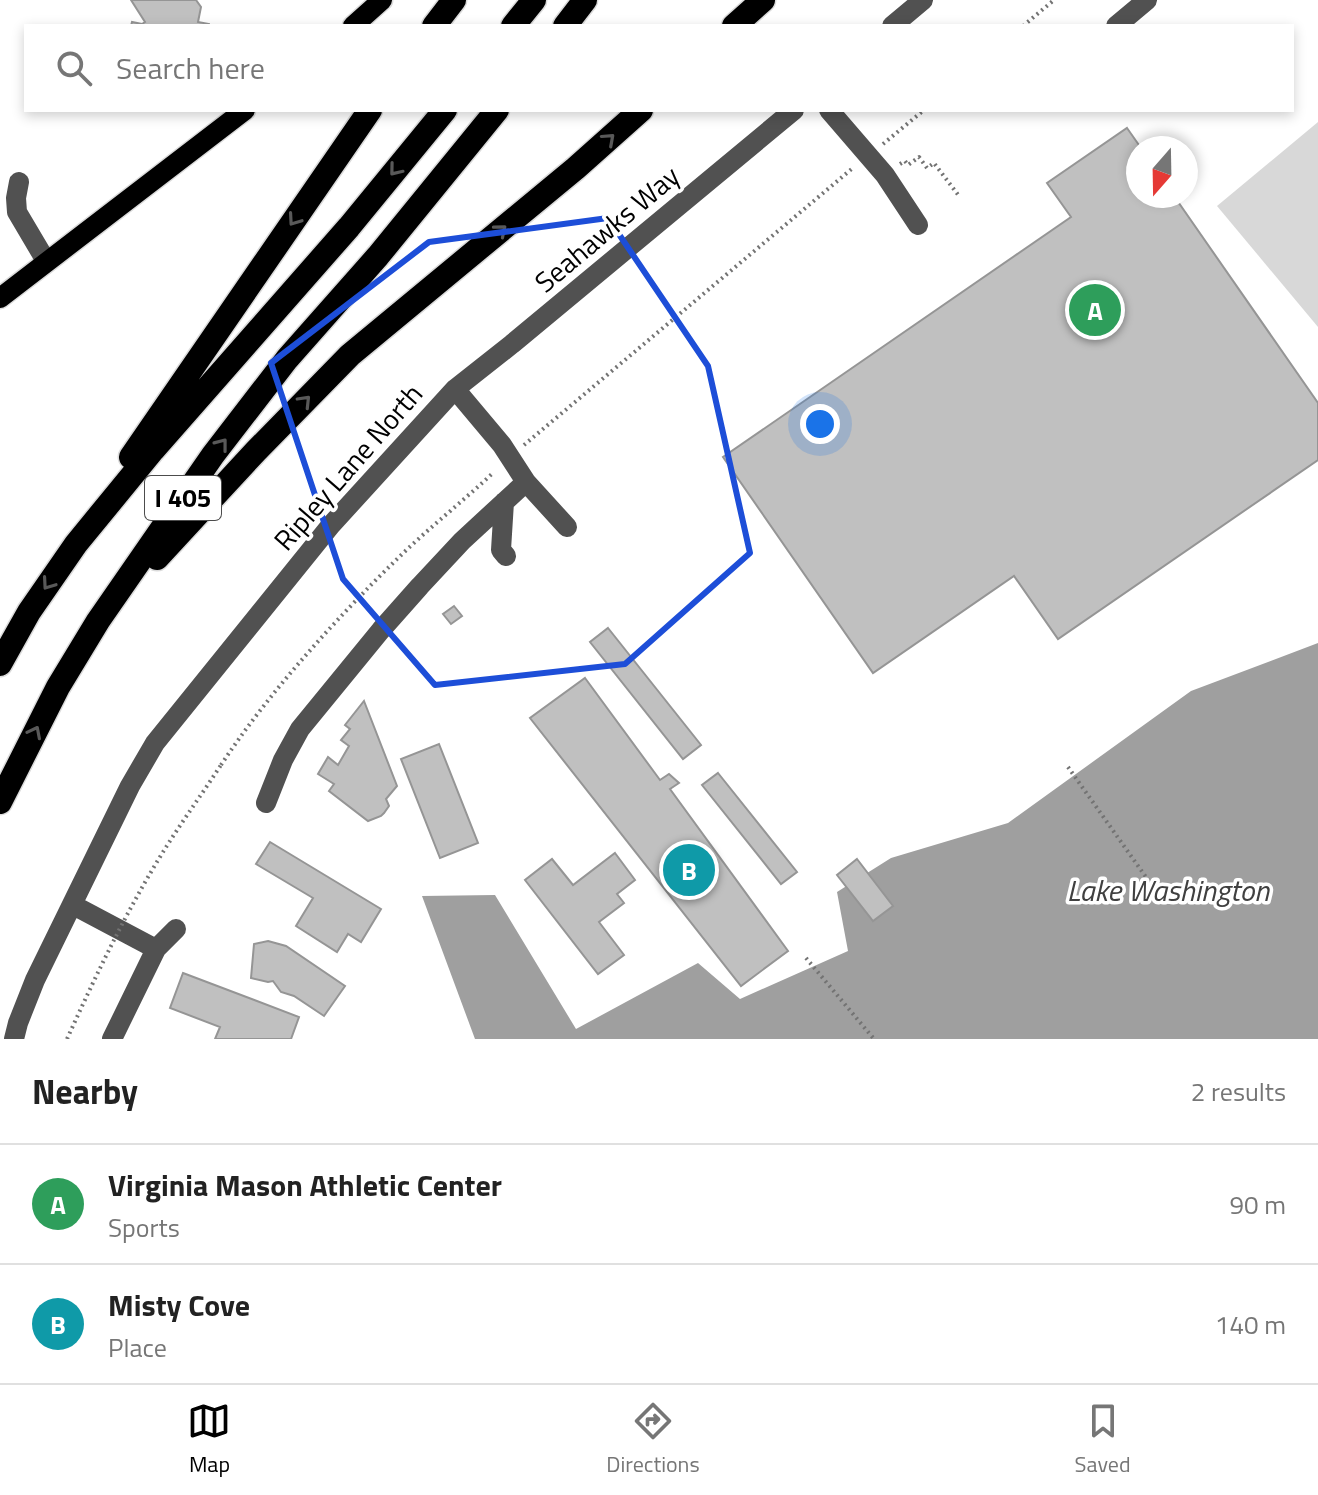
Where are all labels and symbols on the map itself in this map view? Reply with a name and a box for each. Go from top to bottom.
one-way arrow [599,134,614,149]
north arrow [1126,136,1198,208]
street label: Seahawks Way [525,155,689,302]
one-way arrow [390,161,405,175]
one-way arrow [289,212,304,226]
one-way arrow [492,226,507,240]
pin: A [1069,280,1121,340]
street label: Ripley Lane North [263,374,432,560]
one-way arrow [296,396,310,410]
your location [800,404,840,444]
one-way arrow [212,438,226,453]
road number: I 405 [145,476,221,520]
one-way arrow [43,575,58,589]
one-way arrow [25,726,41,741]
pin: B [663,840,715,900]
water label: Lake Washington [1067,867,1270,913]

